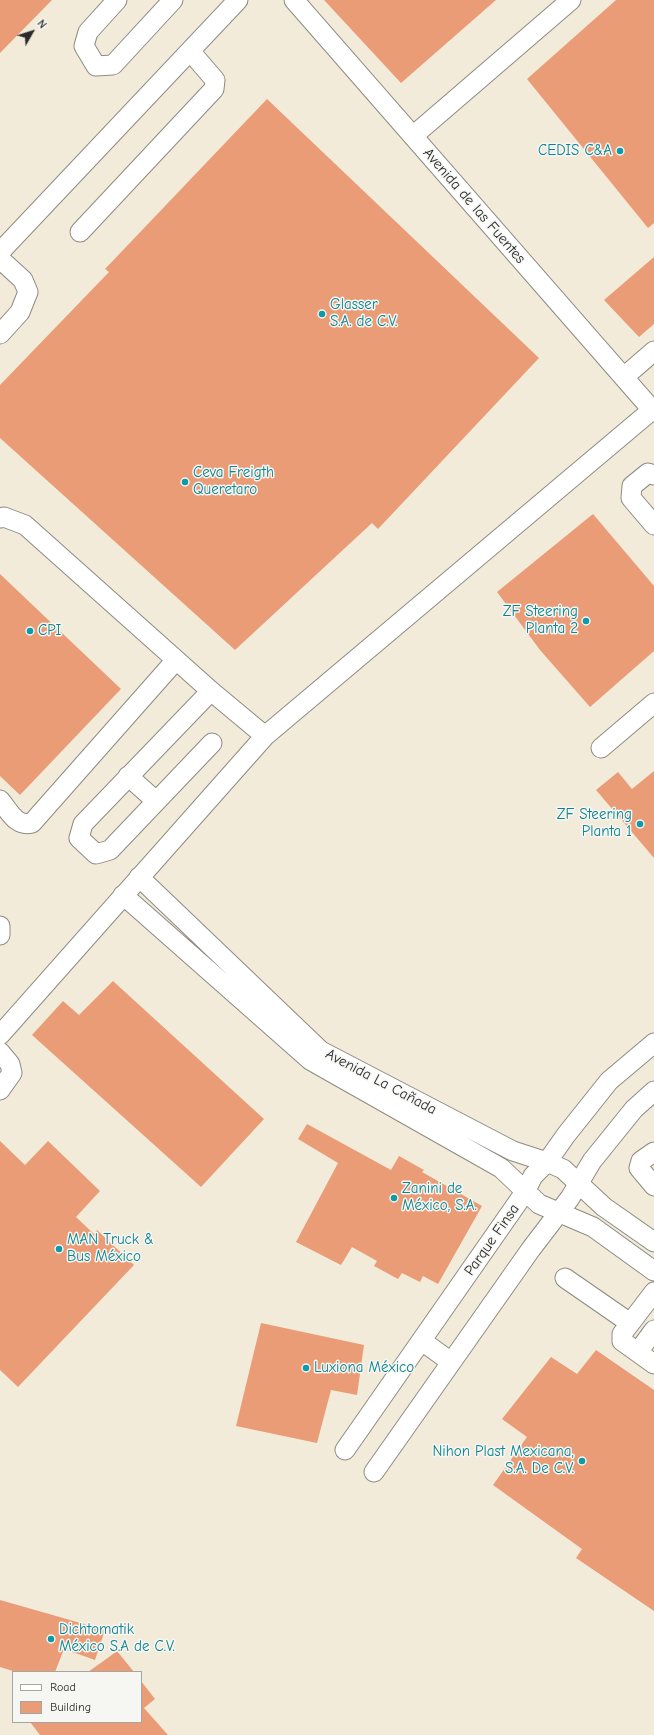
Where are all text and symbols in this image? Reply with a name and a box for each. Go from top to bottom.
north arrow [12,12,52,52]
text: N [34,17,49,31]
place label: CEDIS C&A [538,142,612,160]
street label: Avenida de las Fuentes [419,145,529,267]
marker: CEDIS C&A [615,146,625,156]
place label: Glasser S.A. de C.V. [330,296,397,331]
marker: Glasser S.A. de C.V. [317,309,327,319]
place label: Ceva Freigth Queretaro [193,464,274,499]
marker: Ceva Freigth Queretaro [180,477,190,487]
place label: ZF Steering Planta 2 [503,603,578,638]
marker: ZF Steering Planta 2 [581,616,591,626]
place label: CPI [38,622,61,640]
marker: CPI [25,626,35,636]
place label: ZF Steering Planta 1 [557,806,632,841]
marker: ZF Steering Planta 1 [635,819,645,829]
street label: Avenida La Cañada [322,1045,440,1119]
place label: Zanini de México, S.A. [402,1180,477,1215]
marker: Zanini de México, S.A. [389,1193,399,1203]
street label: Parque Finsa [461,1201,523,1279]
place label: MAN Truck & Bus México [67,1231,154,1266]
marker: MAN Truck & Bus México [54,1244,64,1254]
place label: Luxiona México [314,1359,414,1377]
marker: Luxiona México [301,1363,311,1373]
place label: Nihon Plast Mexicana, S.A. De C.V. [432,1443,574,1478]
marker: Nihon Plast Mexicana, S.A. De C.V. [577,1456,587,1466]
place label: Dichtomatik México S.A de C.V. [59,1621,175,1656]
marker: Dichtomatik México S.A de C.V. [46,1634,56,1644]
legend [12,1671,142,1723]
text: Road [50,1680,76,1694]
text: Building [50,1700,91,1714]

